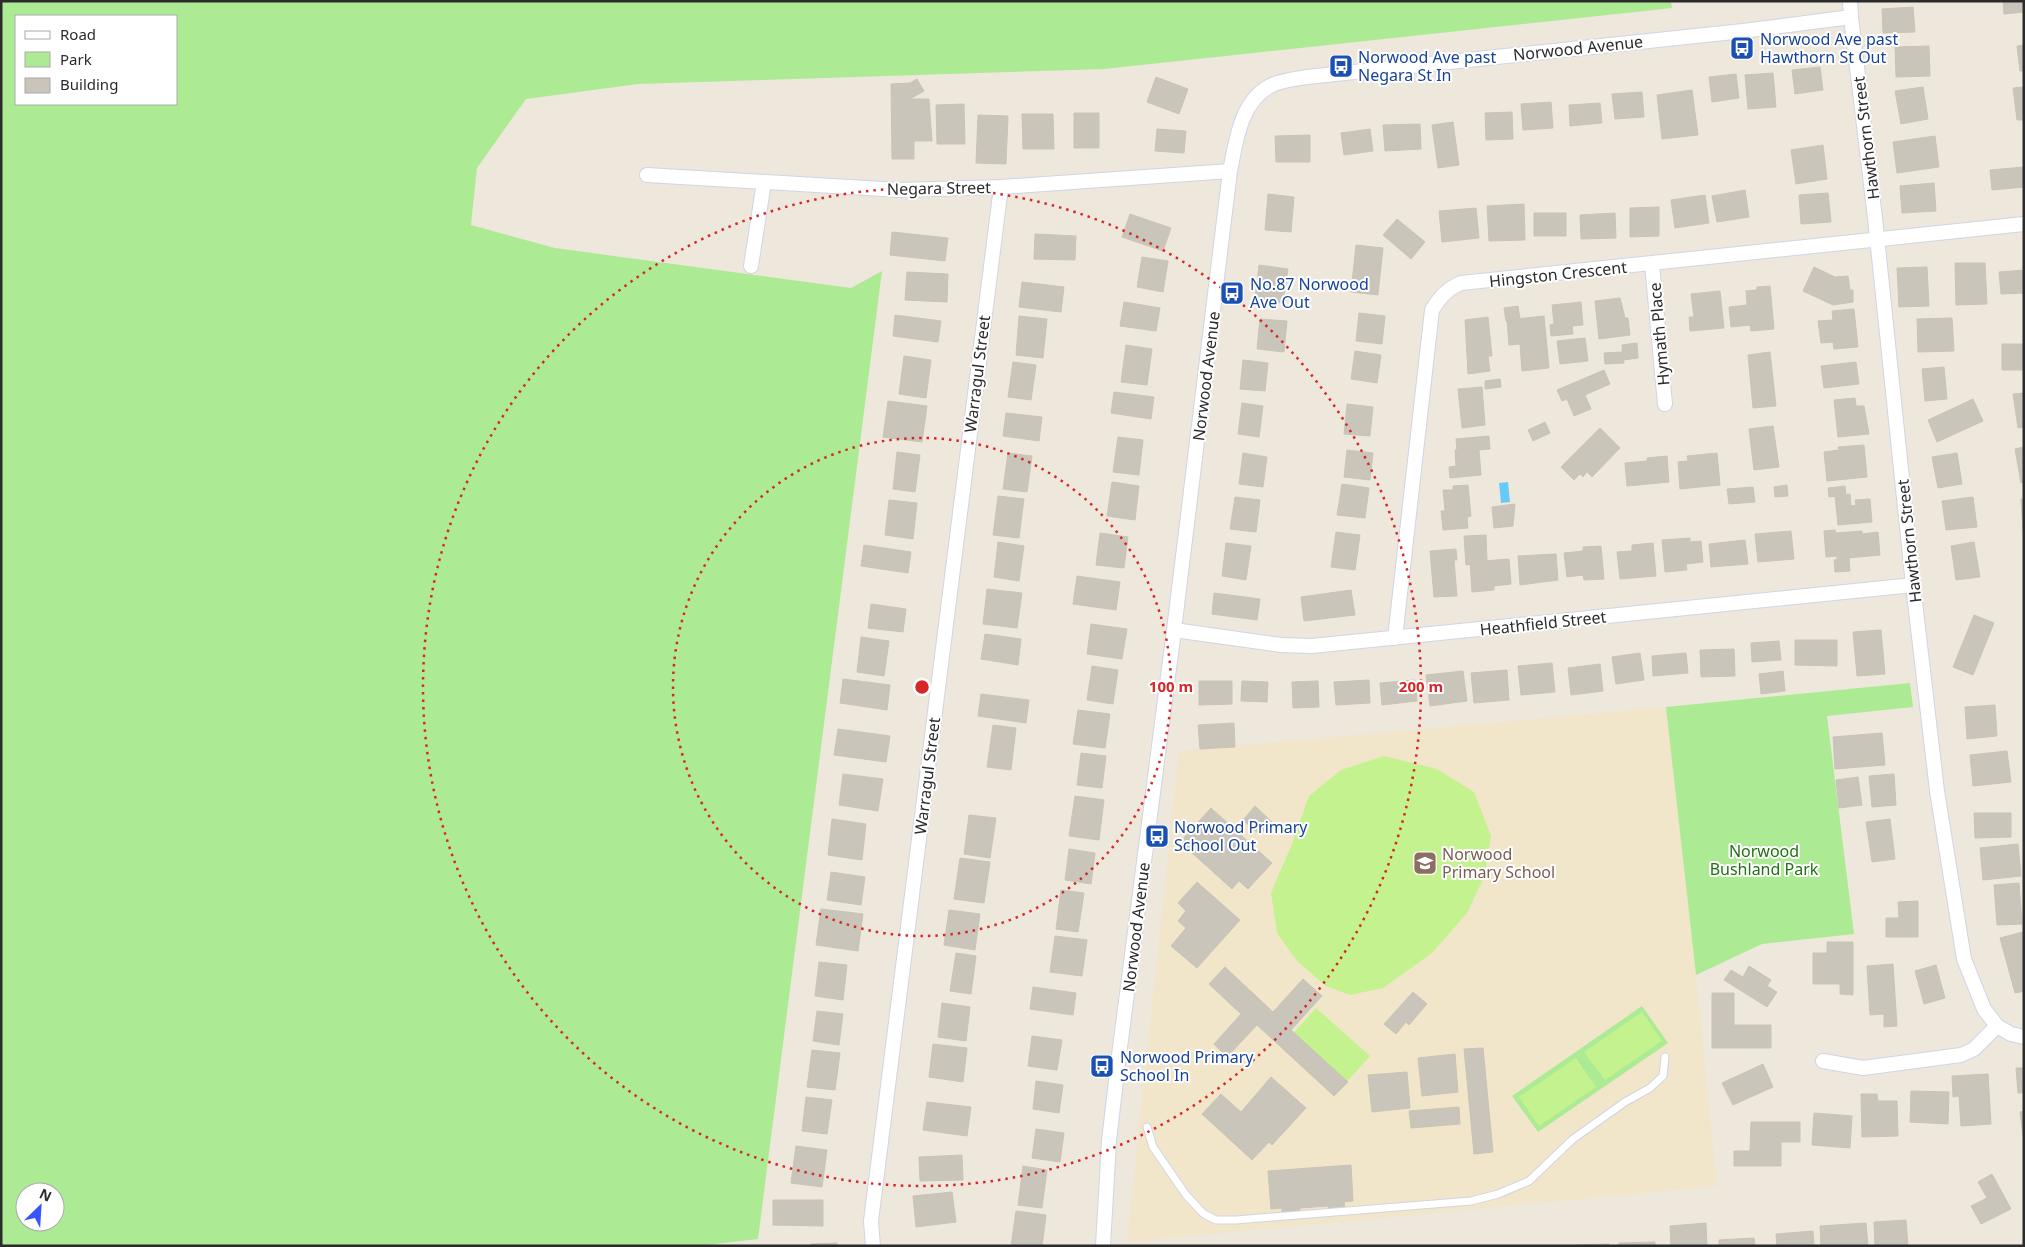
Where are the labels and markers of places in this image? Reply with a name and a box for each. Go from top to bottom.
place label: Norwood Ave past Hawthorn St Out [1760,28,1898,68]
bus stop icon: Norwood Ave past Hawthorn St Out [1729,35,1755,61]
place label: Norwood Ave past Negara St In [1358,46,1496,86]
bus stop icon: Norwood Ave past Negara St In [1328,53,1354,79]
place label: No.87 Norwood Ave Out [1250,273,1369,313]
bus stop icon: No.87 Norwood Ave Out [1219,280,1245,306]
centre of rings [913,678,931,696]
place label: Norwood Primary School Out [1174,816,1308,856]
bus stop icon: Norwood Primary School Out [1144,823,1170,849]
place label: Norwood Primary School [1442,843,1555,883]
school or university icon: Norwood Primary School [1412,850,1438,876]
place label: Norwood Primary School In [1120,1046,1254,1086]
bus stop icon: Norwood Primary School In [1089,1053,1115,1079]

